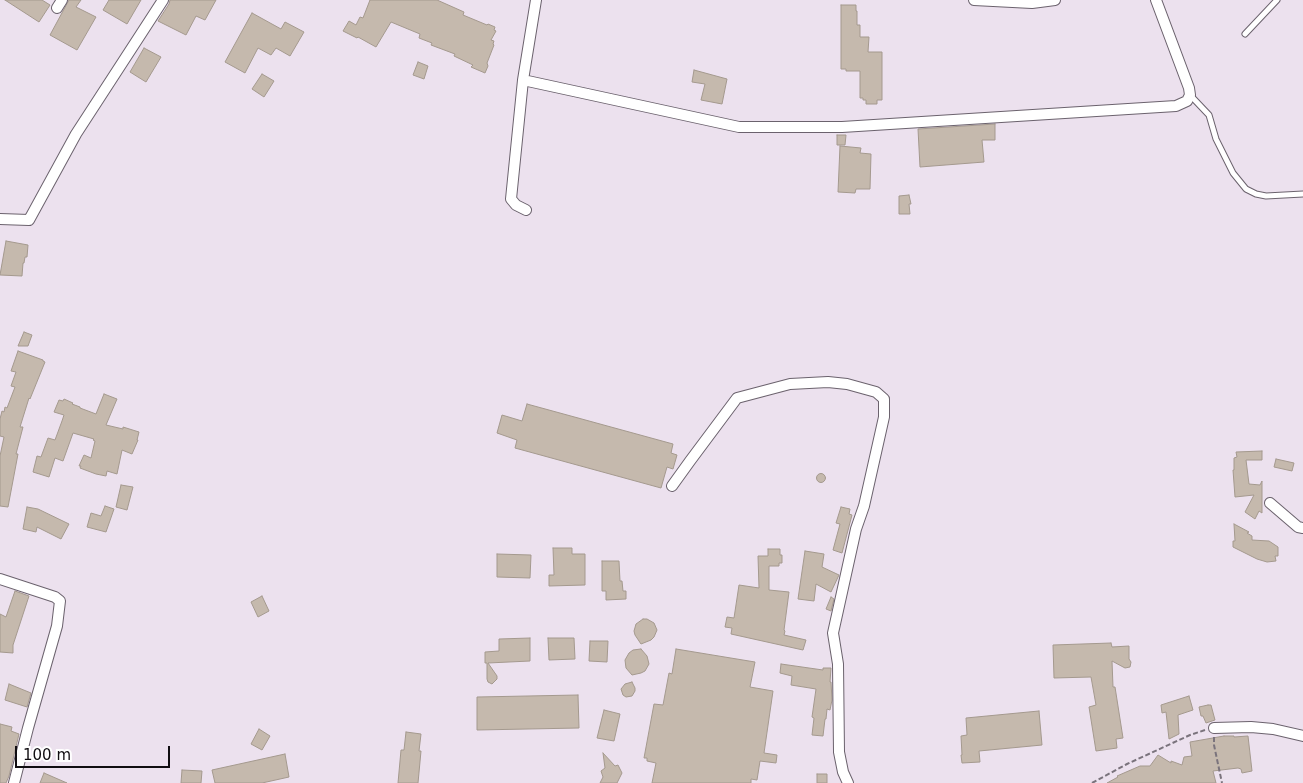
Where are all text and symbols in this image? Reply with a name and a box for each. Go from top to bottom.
scale bar [18,736,172,768]
text: 100 m [23,746,71,764]

